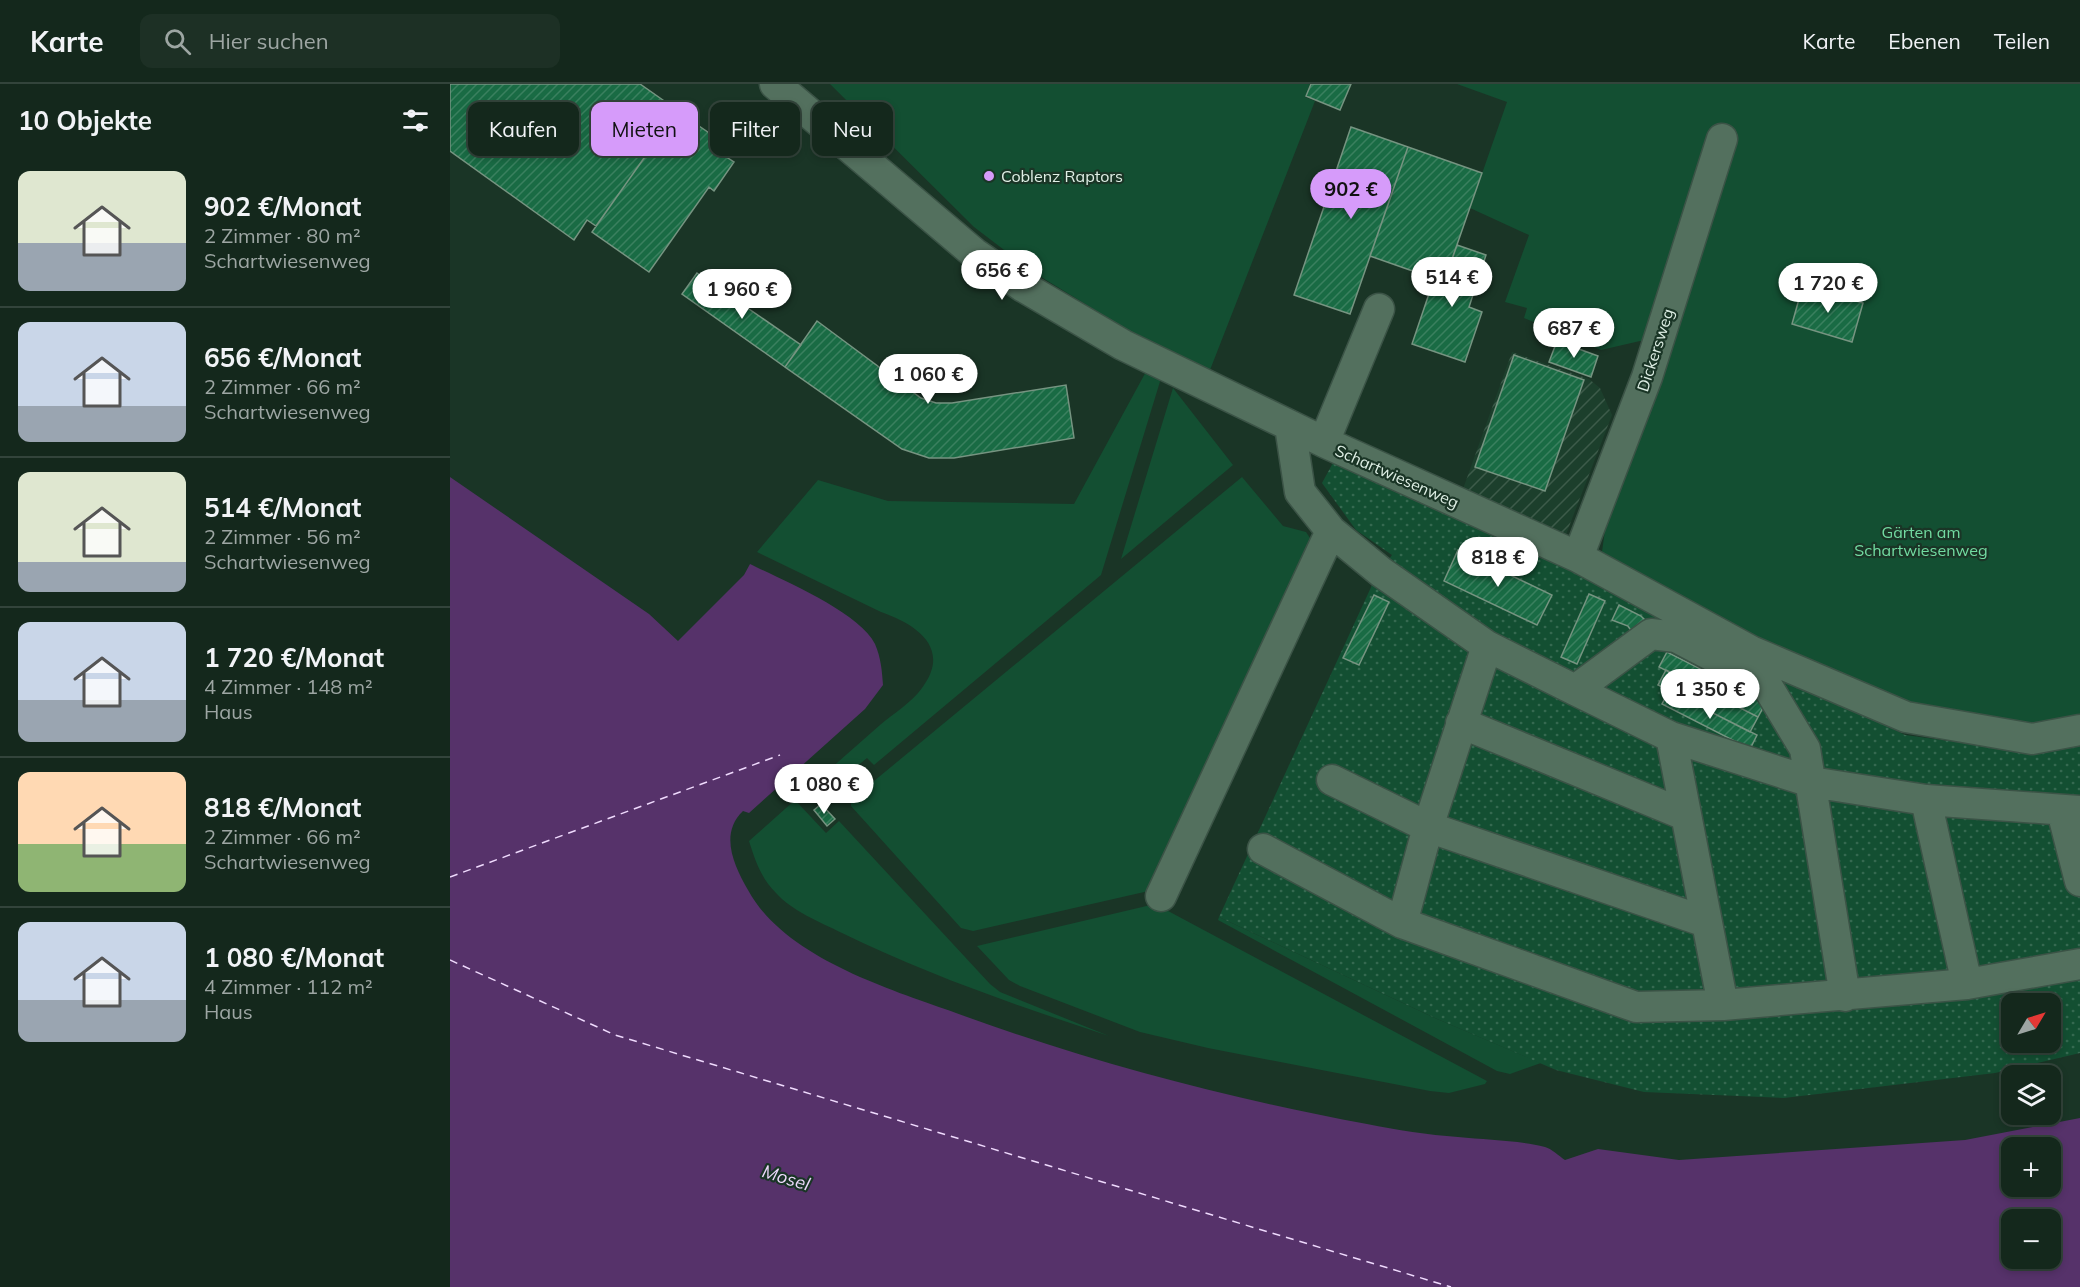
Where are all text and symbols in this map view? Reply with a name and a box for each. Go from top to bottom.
search box [140,14,560,68]
text: Karte [30,24,104,59]
icon: search [161,25,194,58]
text: Hier suchen [209,27,329,55]
text: Karte [1803,28,1855,54]
text: Ebenen [1888,28,1961,54]
text: Teilen [1994,28,2050,54]
chip: Kaufen [468,102,579,156]
chip: Mieten [591,102,698,156]
chip: Filter [710,102,800,156]
chip: Neu [812,102,893,156]
text: 10 Objekte [18,104,152,137]
icon: filters [399,104,432,137]
place label: Coblenz Raptors [1001,166,1123,186]
marker: Coblenz Raptors [982,169,996,183]
pin: 902 € [1309,169,1393,220]
text: 902 € [1324,176,1378,201]
text: 902 €/Monat [204,190,361,223]
icon: home [66,195,138,267]
text: 2 Zimmer · 80 m² [204,223,361,248]
text: Schartwiesenweg [204,248,371,273]
pin: 656 € [960,250,1044,301]
text: 656 € [975,257,1029,282]
pin: 514 € [1410,257,1494,308]
pin: 1 720 € [1773,263,1883,314]
text: 514 € [1425,264,1479,289]
pin: 1 960 € [687,269,797,320]
text: 1 720 € [1793,270,1863,295]
text: 1 960 € [707,276,777,301]
street label: Dickersweg [1632,306,1678,394]
pin: 687 € [1532,308,1616,359]
text: 687 € [1547,315,1601,340]
text: 656 €/Monat [204,341,361,374]
icon: home [66,346,138,418]
pin: 1 060 € [873,354,983,405]
text: 1 060 € [893,361,963,386]
text: 2 Zimmer · 66 m² [204,374,361,399]
text: Schartwiesenweg [204,399,371,424]
street label: Schartwiesenweg [1332,440,1462,512]
text: 514 €/Monat [204,491,361,524]
icon: home [66,496,138,568]
park label: Gärten am Schartwiesenweg [1854,522,1988,560]
text: 2 Zimmer · 56 m² [204,524,361,549]
pin: 818 € [1456,537,1540,588]
text: 818 € [1471,544,1525,569]
text: Schartwiesenweg [204,549,371,574]
text: 1 720 €/Monat [204,641,384,674]
icon: home [66,646,138,718]
pin: 1 350 € [1655,669,1765,720]
text: 4 Zimmer · 148 m² [204,674,373,699]
text: 1 350 € [1675,676,1745,701]
text: Haus [204,699,253,724]
pin: 1 080 € [769,764,879,815]
text: 1 080 € [789,771,859,796]
text: 818 €/Monat [204,791,361,824]
icon: home [66,796,138,868]
text: 2 Zimmer · 66 m² [204,824,361,849]
text: Schartwiesenweg [204,849,371,874]
text: 1 080 €/Monat [204,941,384,974]
icon: home [66,946,138,1018]
text: 4 Zimmer · 112 m² [204,974,373,999]
north arrow [2001,993,2061,1053]
map controls [2001,993,2061,1269]
text: Haus [204,999,253,1024]
button: layers [2001,1065,2061,1125]
button: + [2001,1137,2061,1197]
water label: Mosel [759,1159,813,1196]
button: − [2001,1209,2061,1269]

